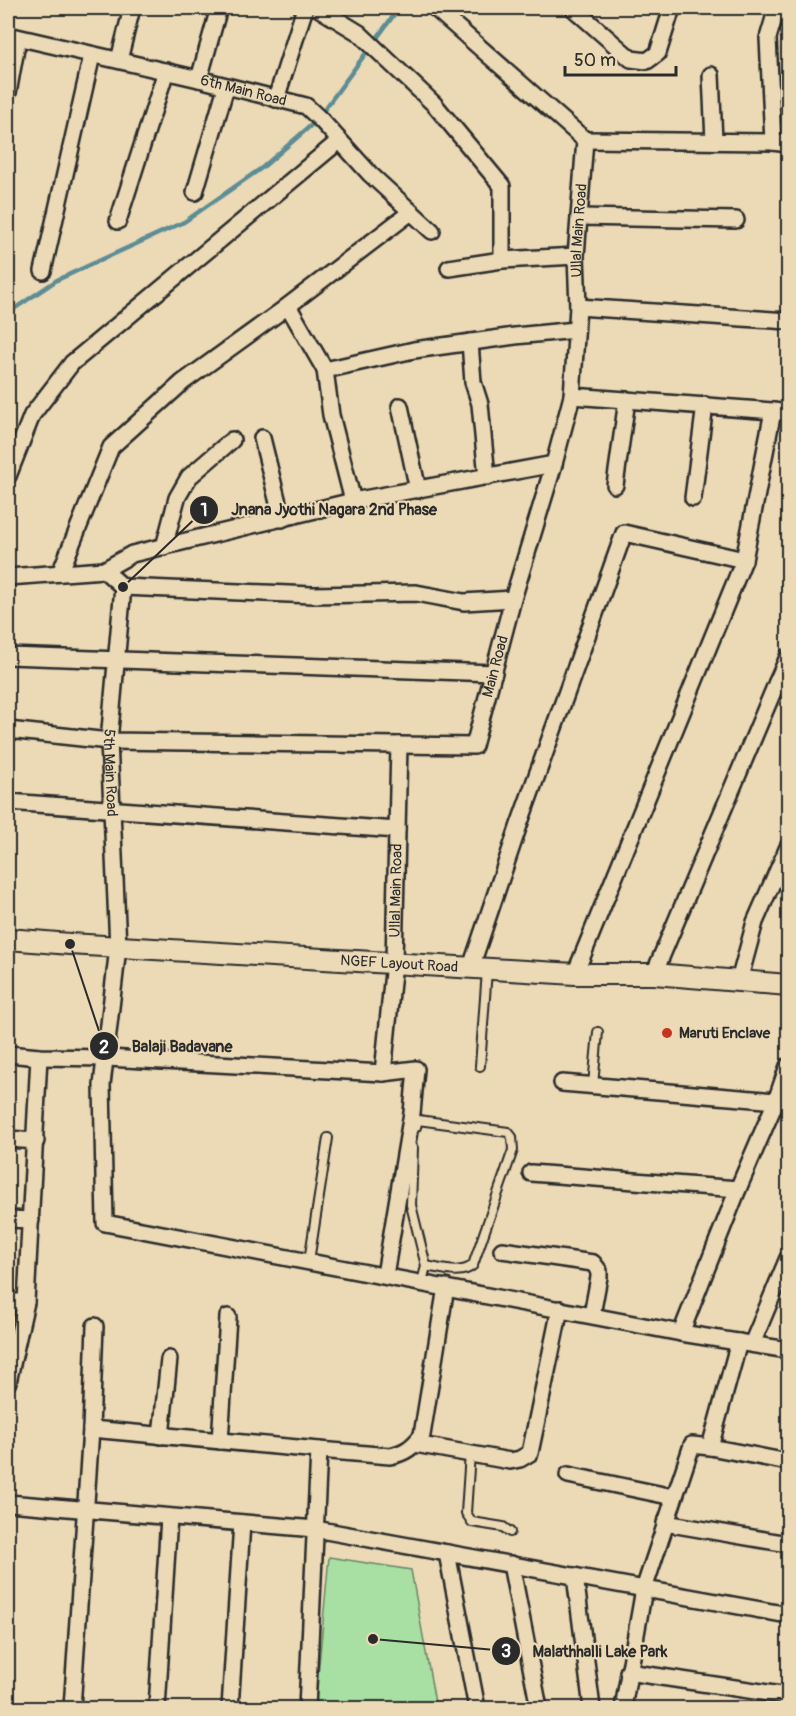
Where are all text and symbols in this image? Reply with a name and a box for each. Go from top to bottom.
scale bar [565,39,676,77]
text: 50 m [574,49,616,72]
street label: 6th Main Road [198,70,289,110]
street label: Ullal Main Road [566,183,591,278]
callout: Jnana Jyothi Nagara 2nd Phase [189,493,449,527]
text: 1 [200,499,208,522]
text: Jnana Jyothi Nagara 2nd Phase [231,500,438,520]
street label: Main Road [478,633,512,699]
street label: 5th Main Road [99,728,122,817]
street label: Ullal Main Road [385,843,406,938]
street label: NGEF Layout Road [340,951,459,977]
place label: Maruti Enclave [679,1024,771,1043]
marker: Maruti Enclave [660,1026,674,1040]
callout: Balaji Badavane [89,1029,244,1063]
text: 2 [99,1036,109,1059]
text: Balaji Badavane [132,1037,233,1057]
callout: Malathhalli Lake Park [491,1634,680,1668]
text: 3 [501,1640,511,1663]
text: Malathhalli Lake Park [532,1642,668,1662]

